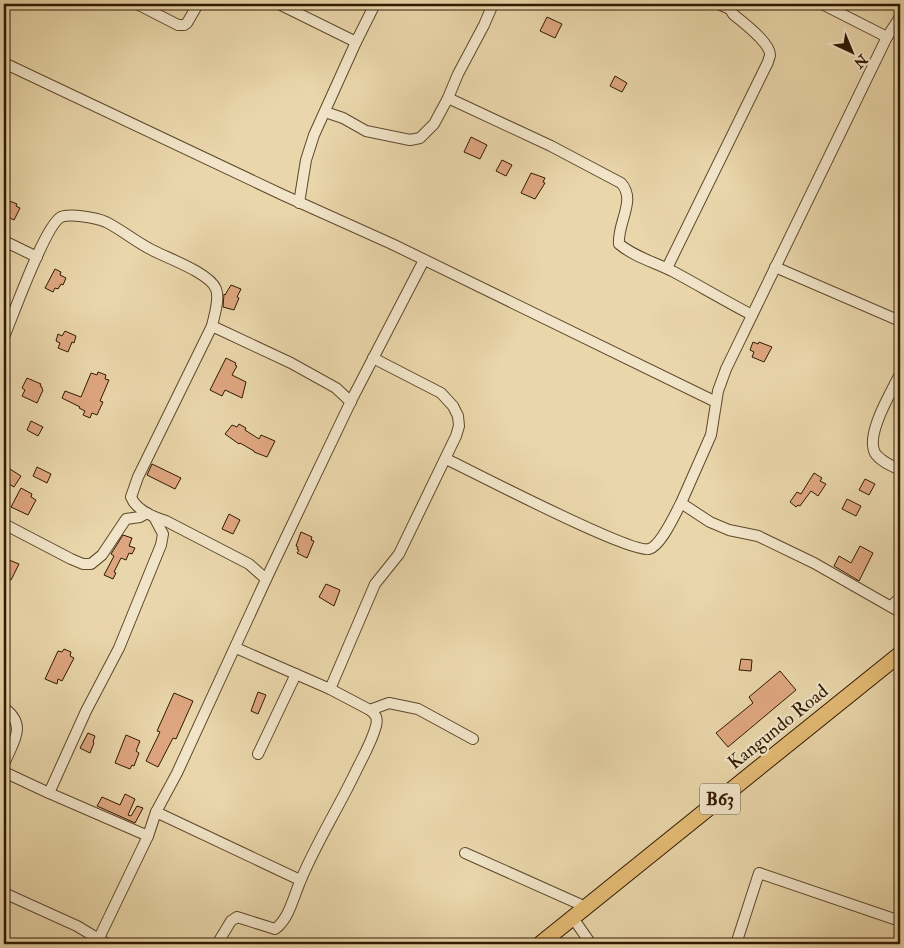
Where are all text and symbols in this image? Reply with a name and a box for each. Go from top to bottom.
north arrow [826,28,876,78]
text: N [850,50,872,72]
street label: Kangundo Road [723,679,834,775]
road number: B63 [700,784,740,814]

